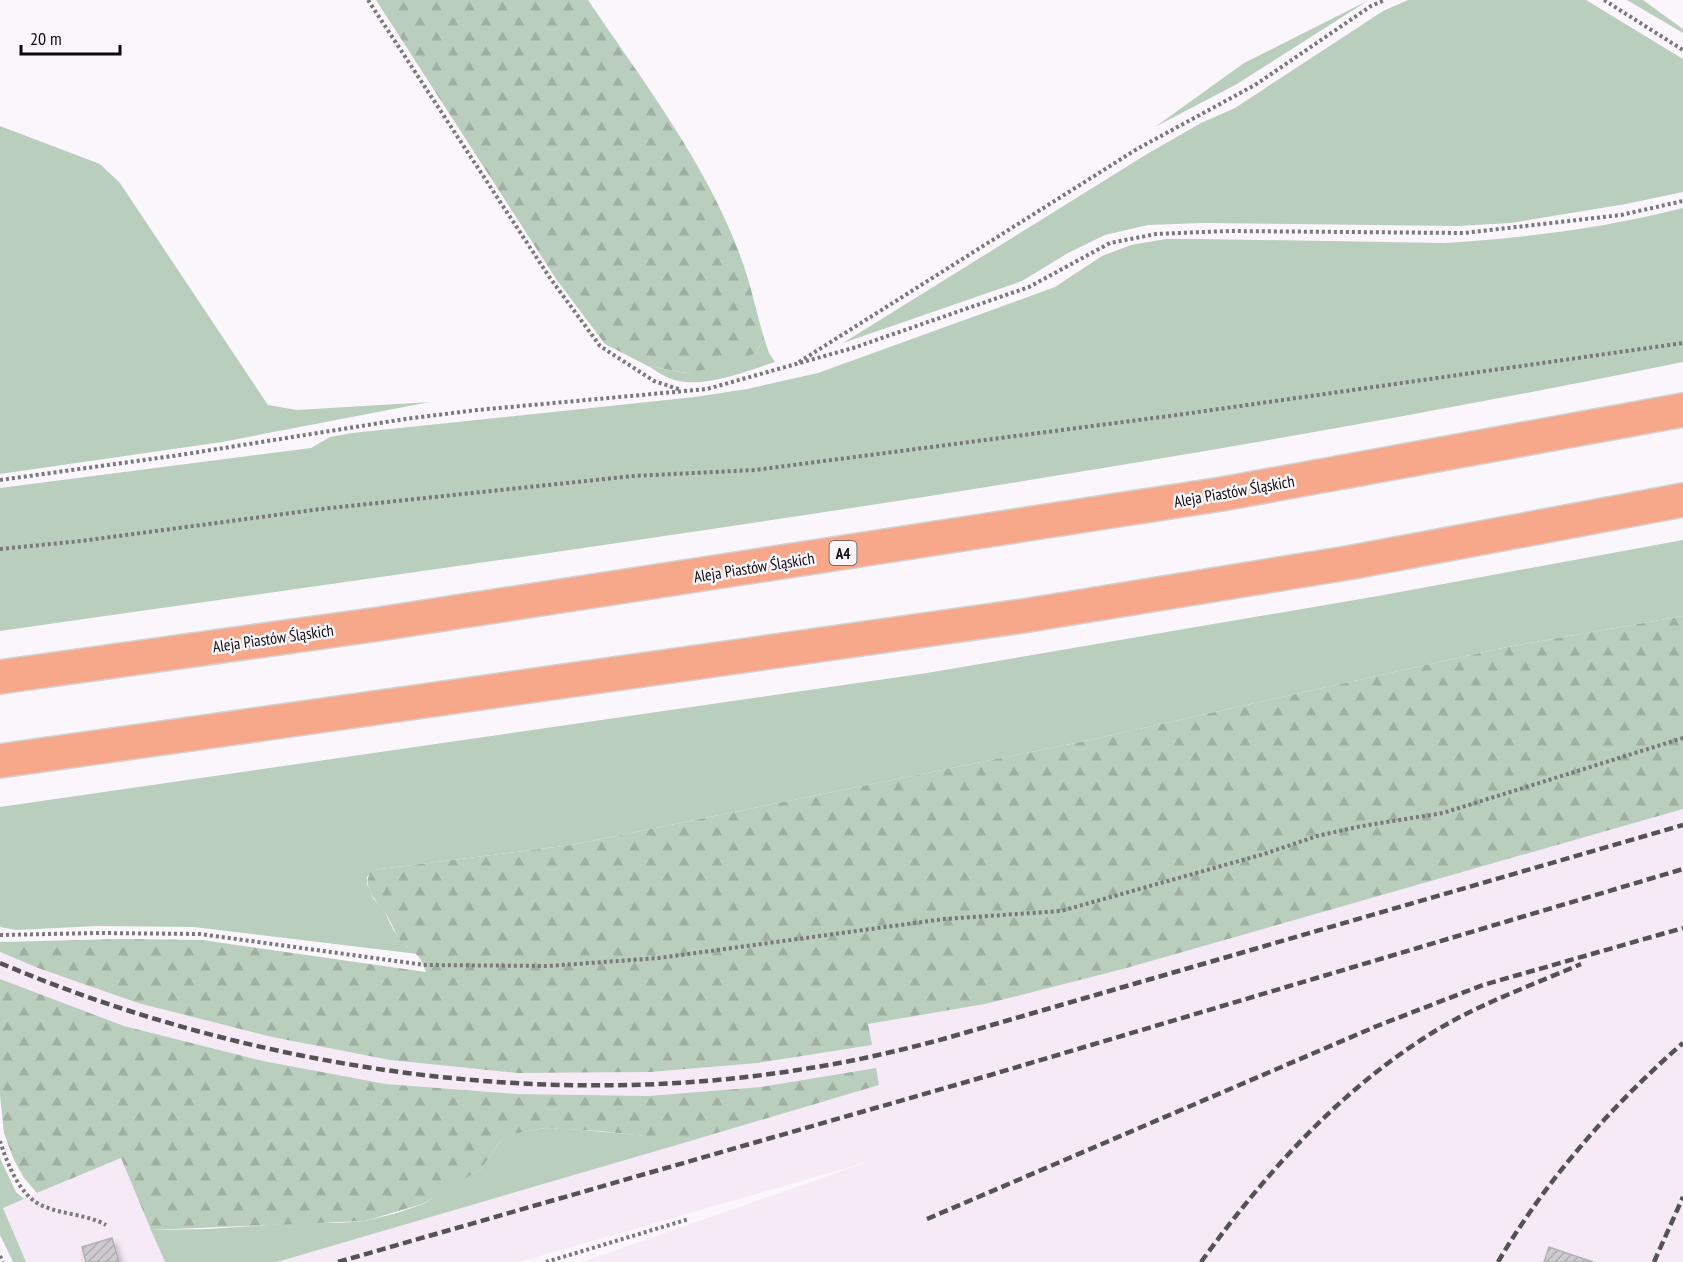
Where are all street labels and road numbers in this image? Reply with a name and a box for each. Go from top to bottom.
street label: Aleja Piastów Śląskich [1172,471,1296,511]
road number: A4 [830,541,856,565]
street label: Aleja Piastów Śląskich [692,548,816,586]
street label: Aleja Piastów Śląskich [211,620,335,656]

